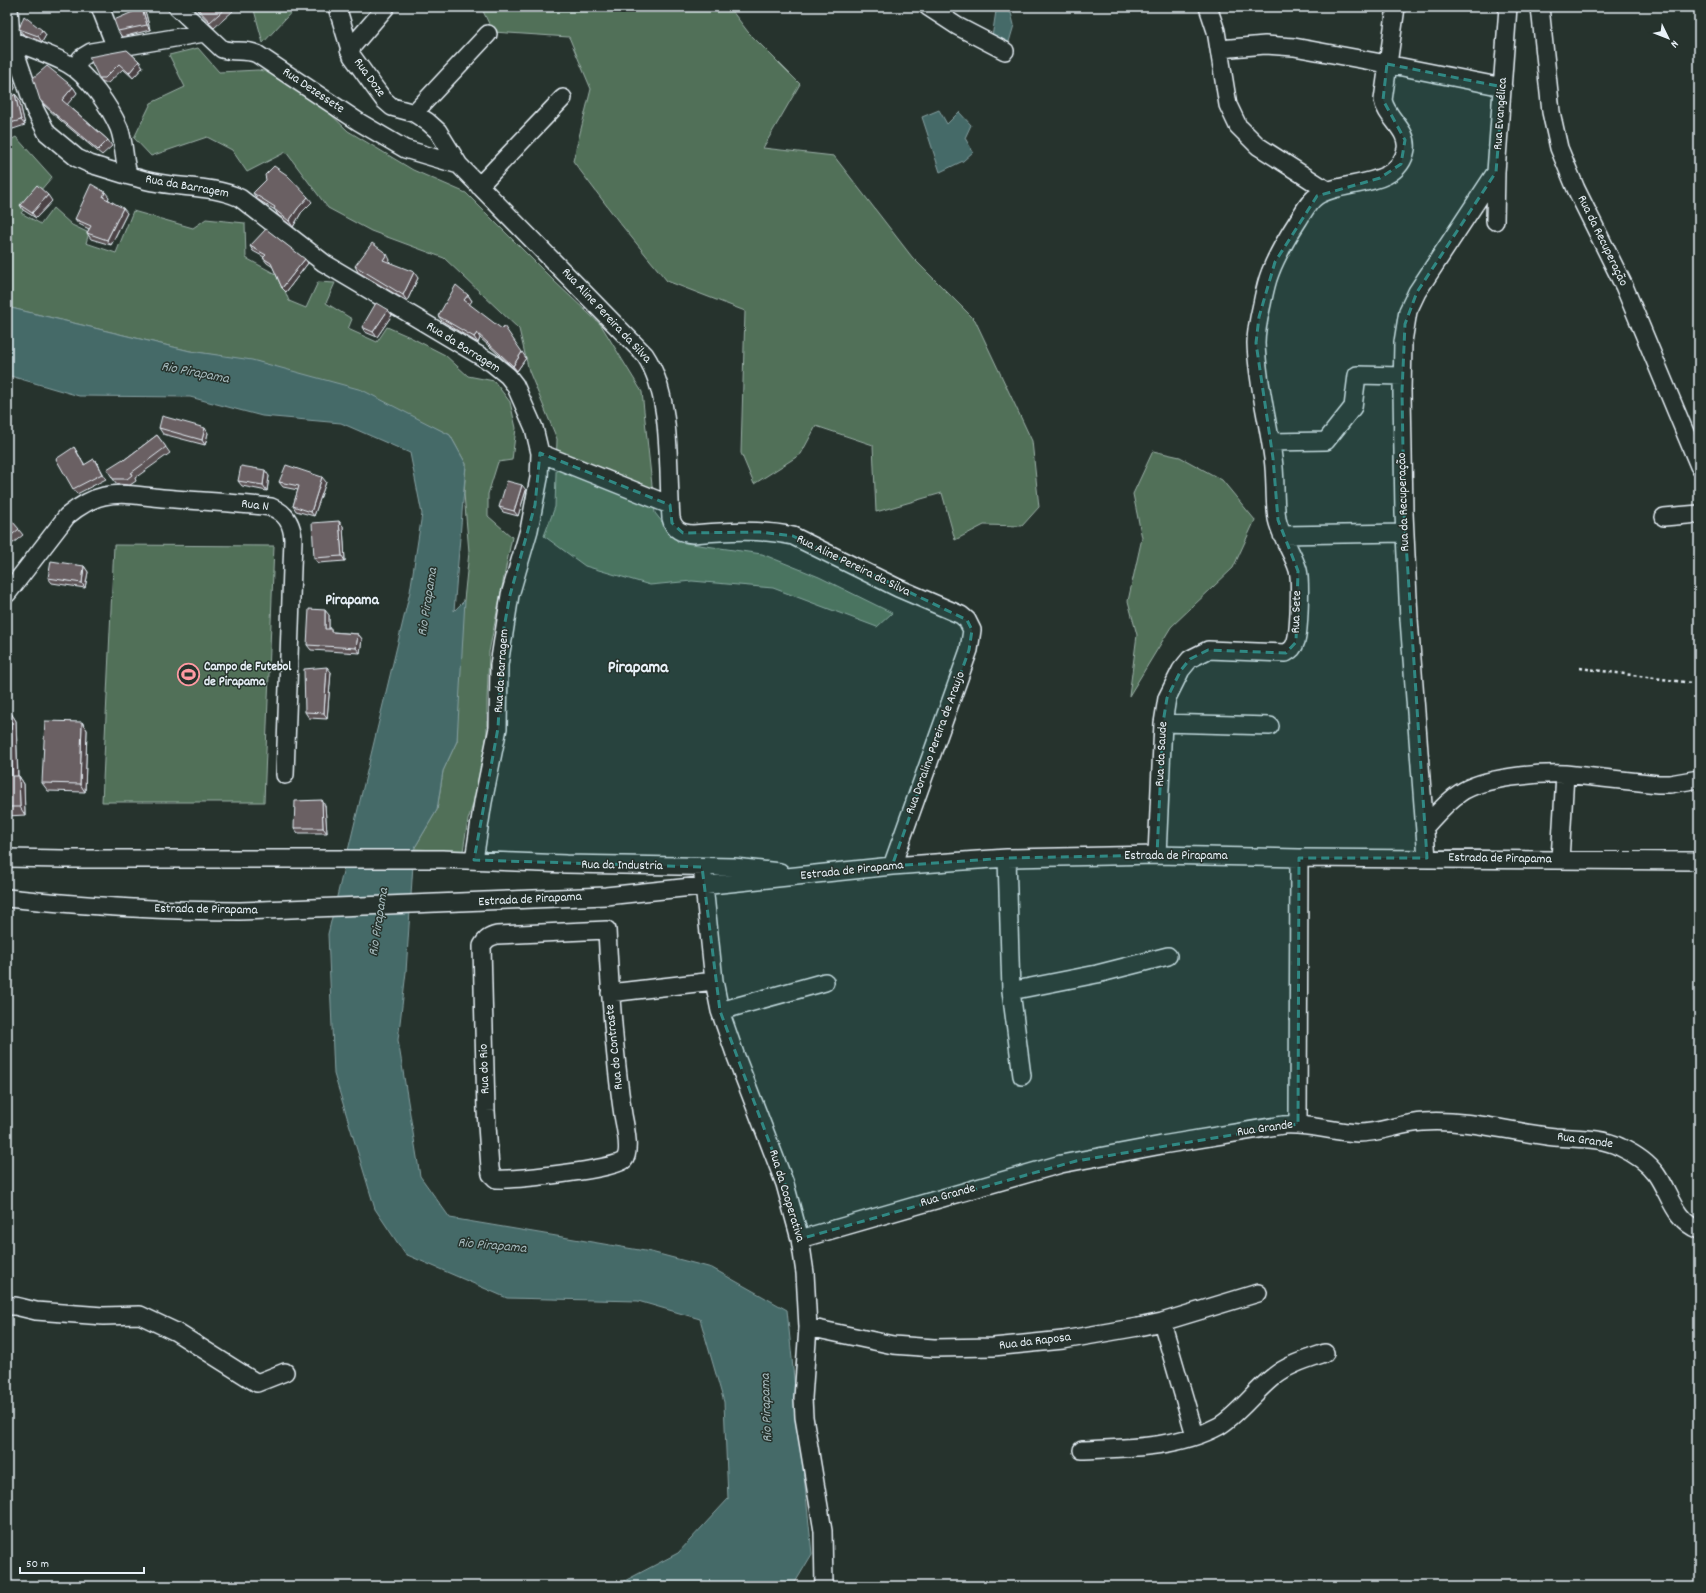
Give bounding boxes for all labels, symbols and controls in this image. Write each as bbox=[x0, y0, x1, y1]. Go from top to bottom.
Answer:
north arrow bbox=[1648, 18, 1688, 58]
text: N bbox=[1666, 36, 1682, 51]
street label: Rua Doze bbox=[348, 55, 390, 102]
street label: Rua Dezessete bbox=[278, 63, 348, 119]
street label: Rua Evangélica bbox=[1489, 76, 1513, 151]
street label: Rua da Barragem bbox=[144, 170, 230, 204]
street label: Rua da Recuperação bbox=[1572, 192, 1632, 290]
street label: Rua Aline Pereira da Silva bbox=[557, 264, 656, 369]
street label: Rua da Barragem bbox=[422, 318, 504, 378]
water label: Rio Pirapama bbox=[159, 357, 232, 390]
street label: Rua da Recuperação bbox=[1393, 452, 1415, 552]
street label: Rua N bbox=[240, 495, 270, 517]
street label: Rua Aline Pereira da Silva bbox=[793, 530, 914, 602]
water label: Rio Pirapama bbox=[413, 565, 443, 637]
district label: Pirapama bbox=[325, 590, 380, 612]
street label: Rua Sete bbox=[1287, 590, 1307, 634]
street label: Rua da Barragem bbox=[490, 628, 514, 714]
district label: Pirapama bbox=[608, 657, 669, 681]
place label: Campo de Futebol de Pirapama bbox=[204, 658, 292, 692]
sports icon: Campo de Futebol de Pirapama bbox=[176, 661, 202, 687]
street label: Rua Doralino Pereira de Araujo bbox=[901, 669, 971, 817]
street label: Rua da Saude bbox=[1151, 721, 1173, 787]
street label: Estrada de Pirapama bbox=[1124, 847, 1229, 866]
street label: Estrada de Pirapama bbox=[1448, 849, 1553, 869]
street label: Rua da Industria bbox=[581, 856, 664, 876]
street label: Estrada de Pirapama bbox=[800, 856, 905, 886]
water label: Rio Pirapama bbox=[364, 885, 394, 957]
street label: Estrada de Pirapama bbox=[478, 888, 583, 912]
street label: Estrada de Pirapama bbox=[154, 900, 259, 920]
street label: Rua do Contraste bbox=[601, 1003, 629, 1091]
street label: Rua do Rio bbox=[475, 1043, 495, 1095]
street label: Rua Grande bbox=[1236, 1116, 1294, 1142]
street label: Rua Grande bbox=[1556, 1128, 1614, 1154]
street label: Rua da Cooperativa bbox=[763, 1148, 809, 1245]
street label: Rua Grande bbox=[918, 1179, 978, 1213]
water label: Rio Pirapama bbox=[457, 1233, 529, 1259]
street label: Rua da Raposa bbox=[998, 1328, 1073, 1356]
water label: Rio Pirapama bbox=[756, 1372, 778, 1443]
scale bar bbox=[20, 1549, 144, 1575]
text: 50 m bbox=[26, 1556, 49, 1573]

